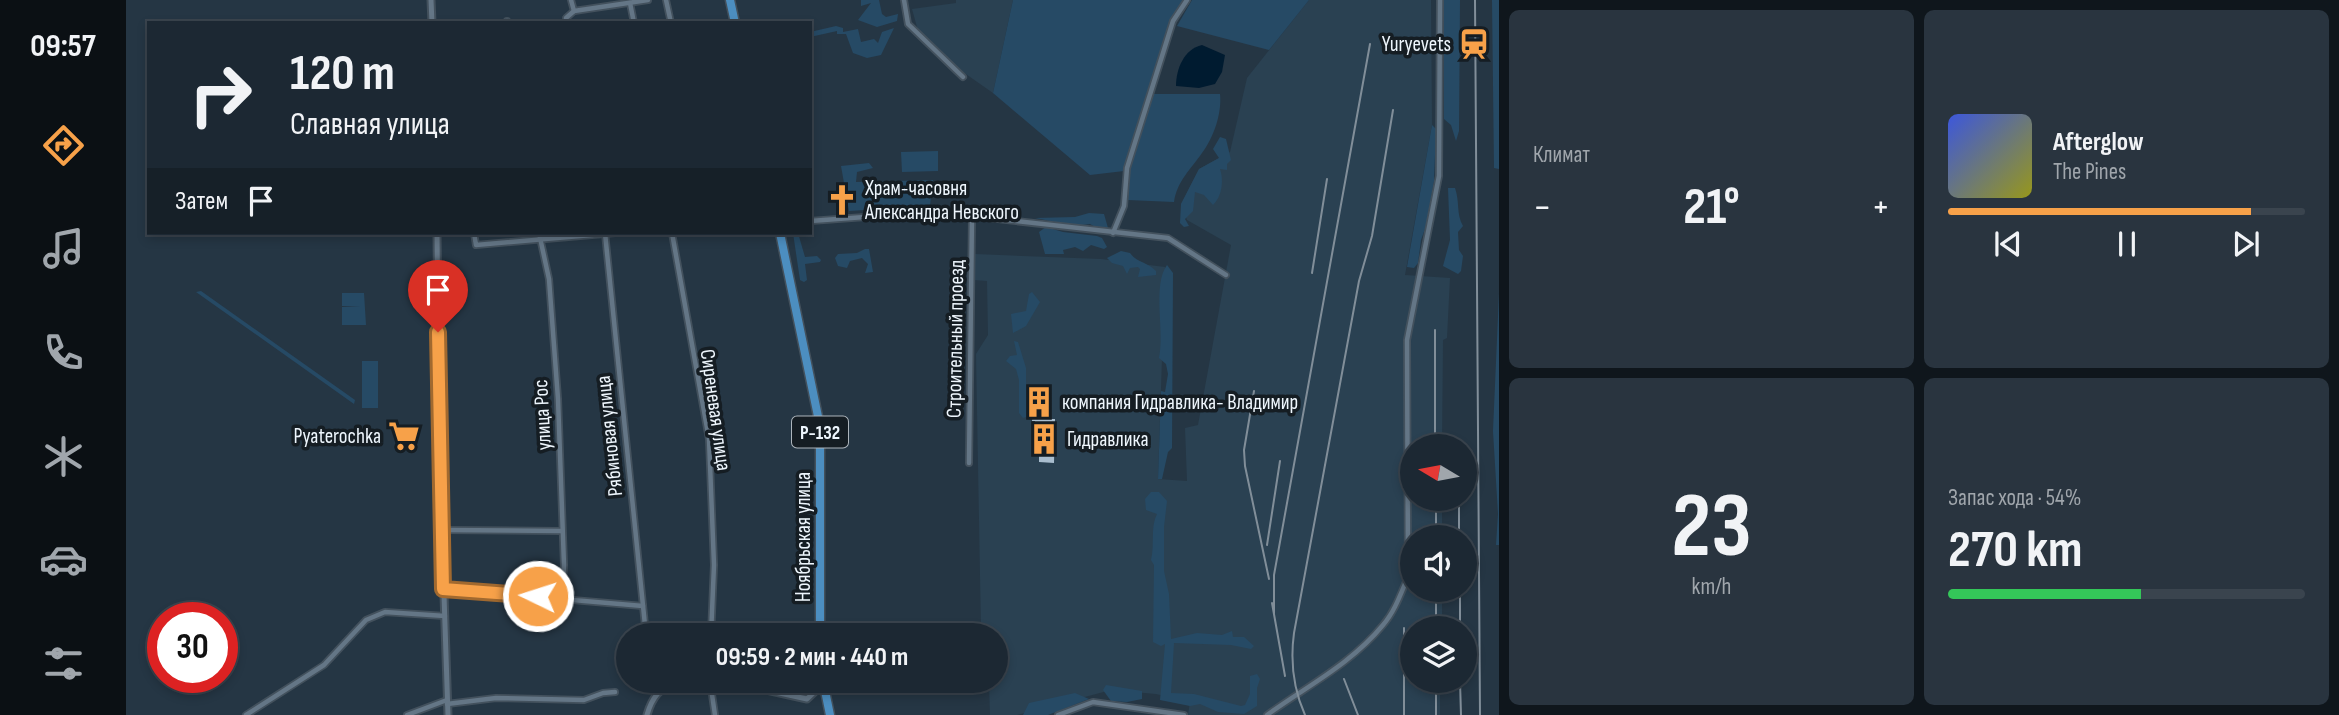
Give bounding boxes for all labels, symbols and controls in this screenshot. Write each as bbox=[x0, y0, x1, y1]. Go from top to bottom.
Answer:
text: 09:57 bbox=[30, 27, 96, 66]
station icon: Yuryevets bbox=[1457, 27, 1491, 61]
place label: Yuryevets bbox=[1382, 32, 1451, 57]
text: 120 m bbox=[290, 45, 395, 104]
icon: right bbox=[175, 49, 266, 140]
text: Славная улица bbox=[290, 105, 450, 144]
icon: directions bbox=[39, 121, 88, 170]
text: Afterglow bbox=[2053, 127, 2144, 158]
text: Климат bbox=[1533, 141, 1590, 169]
text: The Pines bbox=[2053, 158, 2126, 186]
place label: Храм-часовня Александра Невского bbox=[864, 176, 1019, 225]
text: 21° bbox=[1683, 176, 1740, 239]
icon: arrive bbox=[242, 182, 280, 220]
church icon: Храм-часовня Александра Невского bbox=[825, 183, 859, 217]
text: − bbox=[1533, 185, 1552, 230]
text: + bbox=[1871, 185, 1890, 230]
text: Затем bbox=[175, 186, 228, 217]
icon: music bbox=[39, 224, 88, 273]
icon: previous bbox=[1989, 225, 2027, 263]
icon: pause bbox=[2108, 225, 2146, 263]
icon: next bbox=[2227, 225, 2265, 263]
street label: Строительный проезд bbox=[942, 259, 969, 418]
pin bbox=[408, 260, 468, 332]
icon: arrive bbox=[419, 271, 457, 309]
icon: phone bbox=[39, 328, 88, 377]
street label: Сиреневая улица bbox=[695, 348, 736, 472]
street label: Рябиновая улица bbox=[591, 374, 628, 498]
street label: улица Рос bbox=[528, 379, 557, 451]
building icon: компания Гидравлика- Владимир bbox=[1022, 385, 1056, 419]
place label: компания Гидравлика- Владимир bbox=[1062, 390, 1298, 415]
road number: Р-132 bbox=[792, 416, 848, 448]
supermarket icon: Pyaterochka bbox=[387, 419, 421, 453]
building icon: Гидравлика bbox=[1027, 422, 1061, 456]
place label: Pyaterochka bbox=[293, 424, 381, 449]
place label: Гидравлика bbox=[1067, 427, 1149, 452]
icon: climate bbox=[39, 432, 88, 481]
north arrow bbox=[1400, 434, 1477, 511]
map controls bbox=[1400, 434, 1477, 693]
street label: Ноябрьская улица bbox=[791, 472, 816, 602]
text: 23 bbox=[1671, 473, 1752, 582]
text: Запас хода · 54% bbox=[1948, 484, 2081, 512]
text: 270 km bbox=[1948, 519, 2083, 582]
button: sound bbox=[1400, 525, 1477, 602]
icon: car bbox=[39, 535, 88, 584]
position arrow bbox=[501, 559, 575, 633]
text: km/h bbox=[1692, 573, 1731, 601]
speed limit sign: 30 bbox=[147, 602, 238, 693]
button: layers bbox=[1400, 616, 1477, 693]
icon: filters bbox=[39, 639, 88, 688]
text: 09:59 · 2 мин · 440 m bbox=[716, 642, 908, 673]

